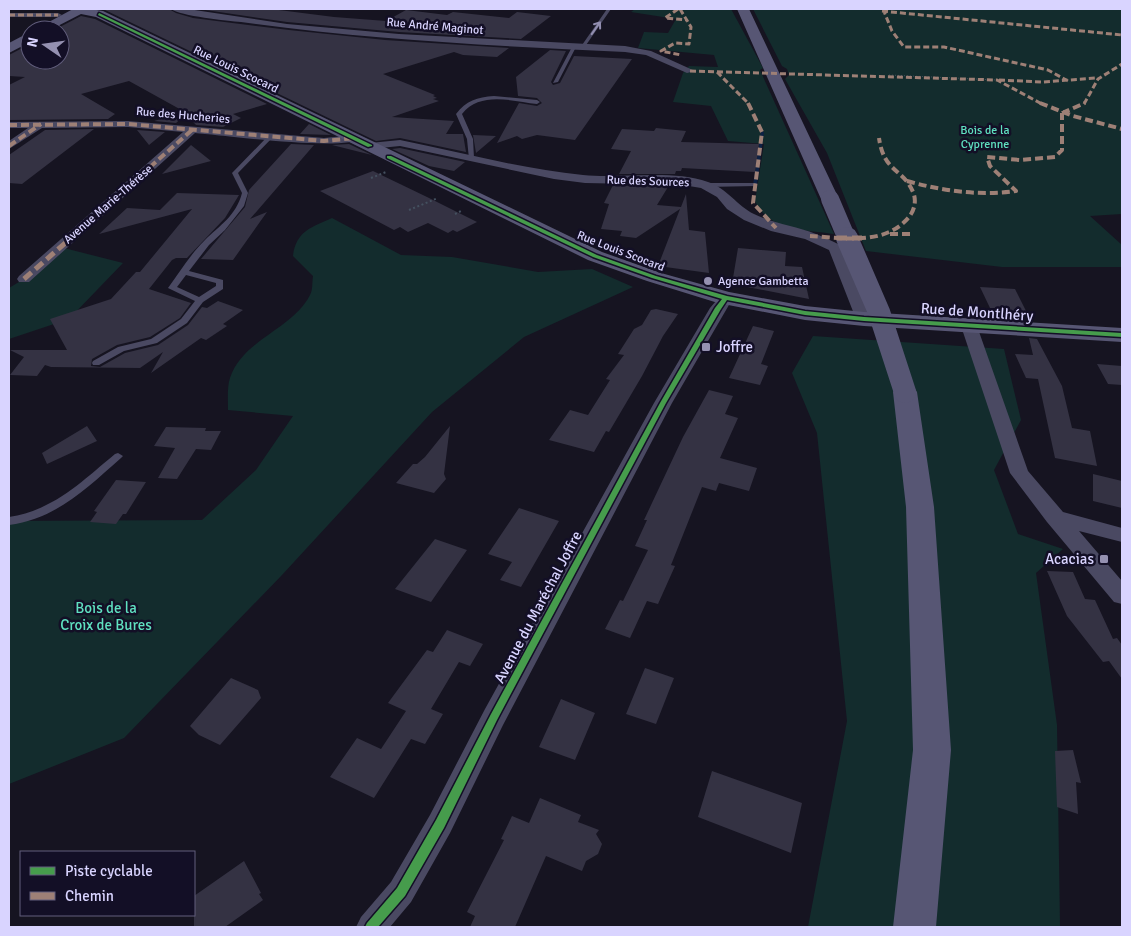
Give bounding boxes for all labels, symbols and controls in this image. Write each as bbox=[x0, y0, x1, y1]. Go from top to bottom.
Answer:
street label: Rue André Maginot bbox=[386, 15, 484, 38]
north arrow bbox=[20, 20, 70, 70]
one-way arrow bbox=[591, 21, 601, 35]
text: N bbox=[23, 36, 42, 49]
street label: Rue Louis Scocard bbox=[191, 42, 281, 97]
street label: Rue des Hucheries bbox=[135, 104, 231, 127]
park label: Bois de la Cyprenne bbox=[960, 123, 1010, 152]
street label: Avenue Marie-Thérèse bbox=[61, 162, 156, 247]
street label: Rue des Sources bbox=[606, 173, 690, 190]
street label: Rue Louis Scocard bbox=[575, 228, 667, 275]
place label: Agence Gambetta bbox=[718, 274, 809, 289]
marker: Agence Gambetta bbox=[702, 275, 714, 287]
street label: Rue de Montlhéry bbox=[920, 299, 1034, 325]
place label: Joffre bbox=[716, 338, 753, 356]
marker: Joffre bbox=[700, 341, 712, 353]
street label: Avenue du Maréchal Joffre bbox=[490, 528, 586, 686]
place label: Acacias bbox=[1045, 550, 1094, 568]
marker: Acacias bbox=[1098, 553, 1110, 565]
park label: Bois de la Croix de Bures bbox=[60, 599, 152, 634]
legend bbox=[20, 851, 195, 916]
text: Piste cyclable bbox=[65, 862, 153, 880]
text: Chemin bbox=[65, 887, 114, 905]

